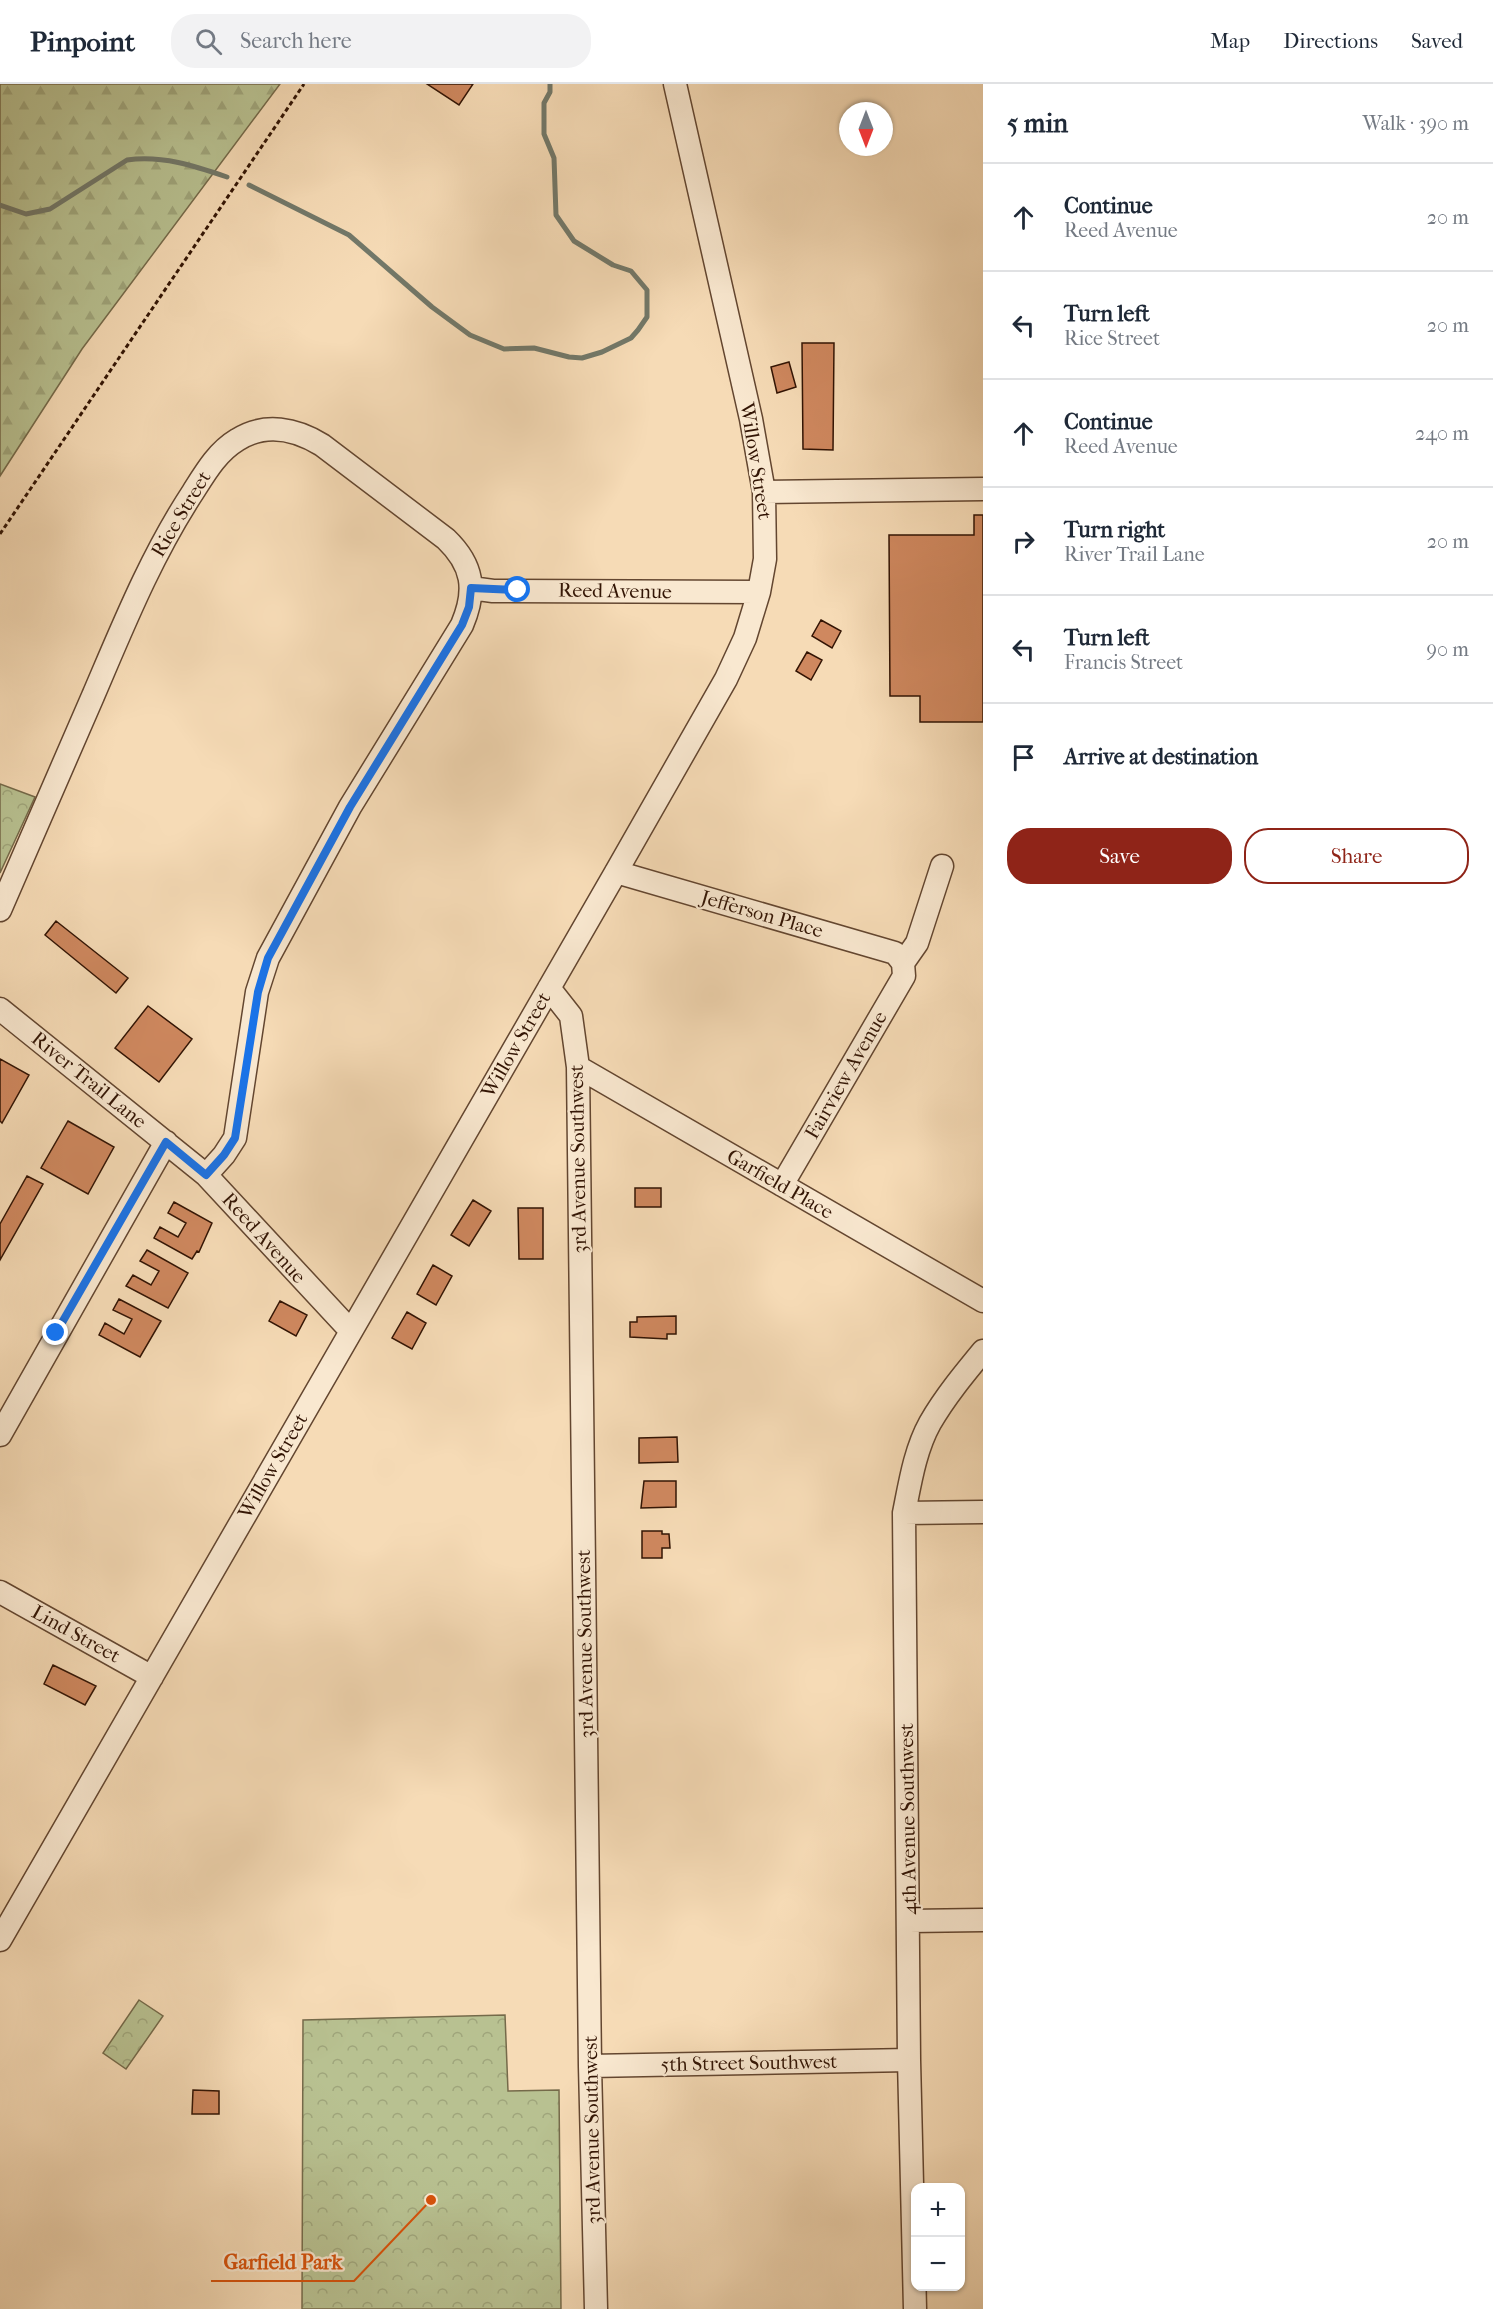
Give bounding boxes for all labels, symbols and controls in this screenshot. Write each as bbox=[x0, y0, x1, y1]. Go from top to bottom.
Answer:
search box bbox=[171, 14, 591, 68]
text: Pinpoint bbox=[30, 25, 135, 58]
icon: search bbox=[192, 25, 225, 58]
text: Search here bbox=[240, 28, 352, 54]
text: Map bbox=[1210, 29, 1250, 53]
text: Directions bbox=[1283, 29, 1378, 53]
text: Saved bbox=[1411, 29, 1463, 53]
north arrow bbox=[839, 102, 893, 156]
text: 5 min bbox=[1007, 108, 1068, 139]
text: Walk · 390 m bbox=[1362, 112, 1469, 135]
text: Continue bbox=[1064, 193, 1153, 219]
icon: ahead bbox=[1007, 201, 1040, 234]
text: 20 m bbox=[1427, 206, 1469, 229]
text: Reed Avenue bbox=[1064, 219, 1178, 242]
text: Turn left bbox=[1064, 301, 1150, 327]
icon: left bbox=[1007, 309, 1040, 342]
text: 20 m bbox=[1427, 314, 1469, 337]
text: Rice Street bbox=[1064, 327, 1160, 350]
street label: Willow Street bbox=[735, 400, 777, 521]
text: Continue bbox=[1064, 409, 1153, 435]
icon: ahead bbox=[1007, 417, 1040, 450]
text: 240 m bbox=[1415, 422, 1469, 445]
text: Reed Avenue bbox=[1064, 435, 1178, 458]
street label: Rice Street bbox=[146, 467, 216, 561]
text: Turn right bbox=[1064, 517, 1165, 543]
icon: right bbox=[1007, 525, 1040, 558]
text: 20 m bbox=[1427, 530, 1469, 553]
text: River Trail Lane bbox=[1064, 543, 1205, 566]
route start bbox=[504, 576, 530, 602]
street label: Reed Avenue bbox=[558, 579, 672, 603]
text: Turn left bbox=[1064, 625, 1150, 651]
icon: left bbox=[1007, 633, 1040, 666]
text: 90 m bbox=[1427, 638, 1469, 661]
text: Francis Street bbox=[1064, 651, 1183, 674]
icon: arrive bbox=[1007, 741, 1040, 774]
text: Arrive at destination bbox=[1064, 744, 1258, 770]
button: Save bbox=[1007, 828, 1232, 884]
button: Share bbox=[1244, 828, 1469, 884]
street label: Jefferson Place bbox=[696, 885, 826, 942]
street label: Willow Street bbox=[476, 988, 555, 1103]
street label: Fairview Avenue bbox=[800, 1007, 892, 1143]
street label: River Trail Lane bbox=[27, 1027, 151, 1133]
street label: 3rd Avenue Southwest bbox=[565, 1064, 591, 1254]
street label: Garfield Place bbox=[723, 1144, 837, 1224]
street label: Reed Avenue bbox=[217, 1188, 311, 1288]
route end bbox=[42, 1319, 68, 1345]
street label: Willow Street bbox=[233, 1409, 312, 1524]
street label: 3rd Avenue Southwest bbox=[572, 1549, 598, 1739]
street label: Lind Street bbox=[28, 1600, 124, 1668]
street label: 4th Avenue Southwest bbox=[895, 1723, 921, 1915]
street label: 3rd Avenue Southwest bbox=[579, 2035, 605, 2225]
street label: 5th Street Southwest bbox=[660, 2050, 838, 2076]
map controls bbox=[911, 2183, 965, 2291]
button: + bbox=[911, 2183, 965, 2237]
button: − bbox=[911, 2237, 965, 2291]
callout: Garfield Park bbox=[211, 2242, 354, 2281]
text: Garfield Park bbox=[224, 2250, 344, 2274]

